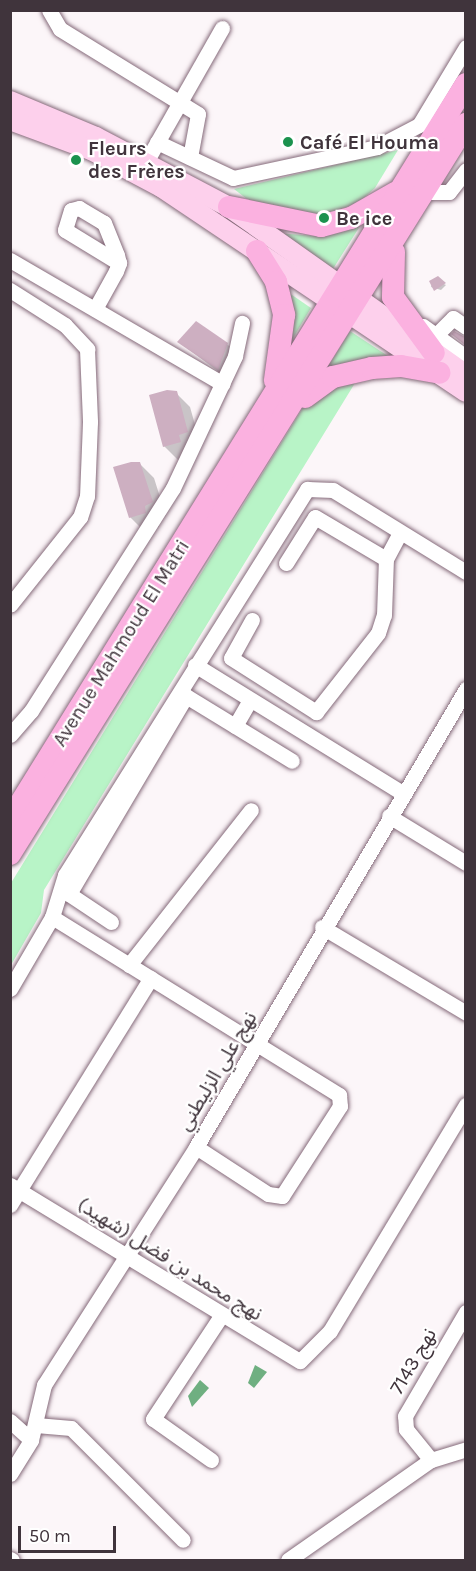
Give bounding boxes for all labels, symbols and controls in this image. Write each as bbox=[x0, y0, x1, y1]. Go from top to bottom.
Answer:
place label: Café El Houma bbox=[300, 130, 439, 154]
marker: Café El Houma bbox=[281, 135, 295, 149]
place label: Fleurs des Frères bbox=[88, 136, 185, 183]
marker: Fleurs des Frères bbox=[69, 153, 83, 167]
place label: Be ice bbox=[336, 206, 392, 230]
marker: Be ice bbox=[317, 211, 331, 225]
street label: Avenue Mahmoud El Matri bbox=[47, 535, 195, 751]
street label: نهج علي الزليطني bbox=[172, 1007, 262, 1135]
street label: نهج محمد بن فضل (شهيد) bbox=[73, 1192, 267, 1326]
street label: نهج 7143 bbox=[385, 1324, 441, 1398]
scale bar bbox=[21, 1514, 118, 1552]
text: 50 m bbox=[29, 1525, 71, 1547]

